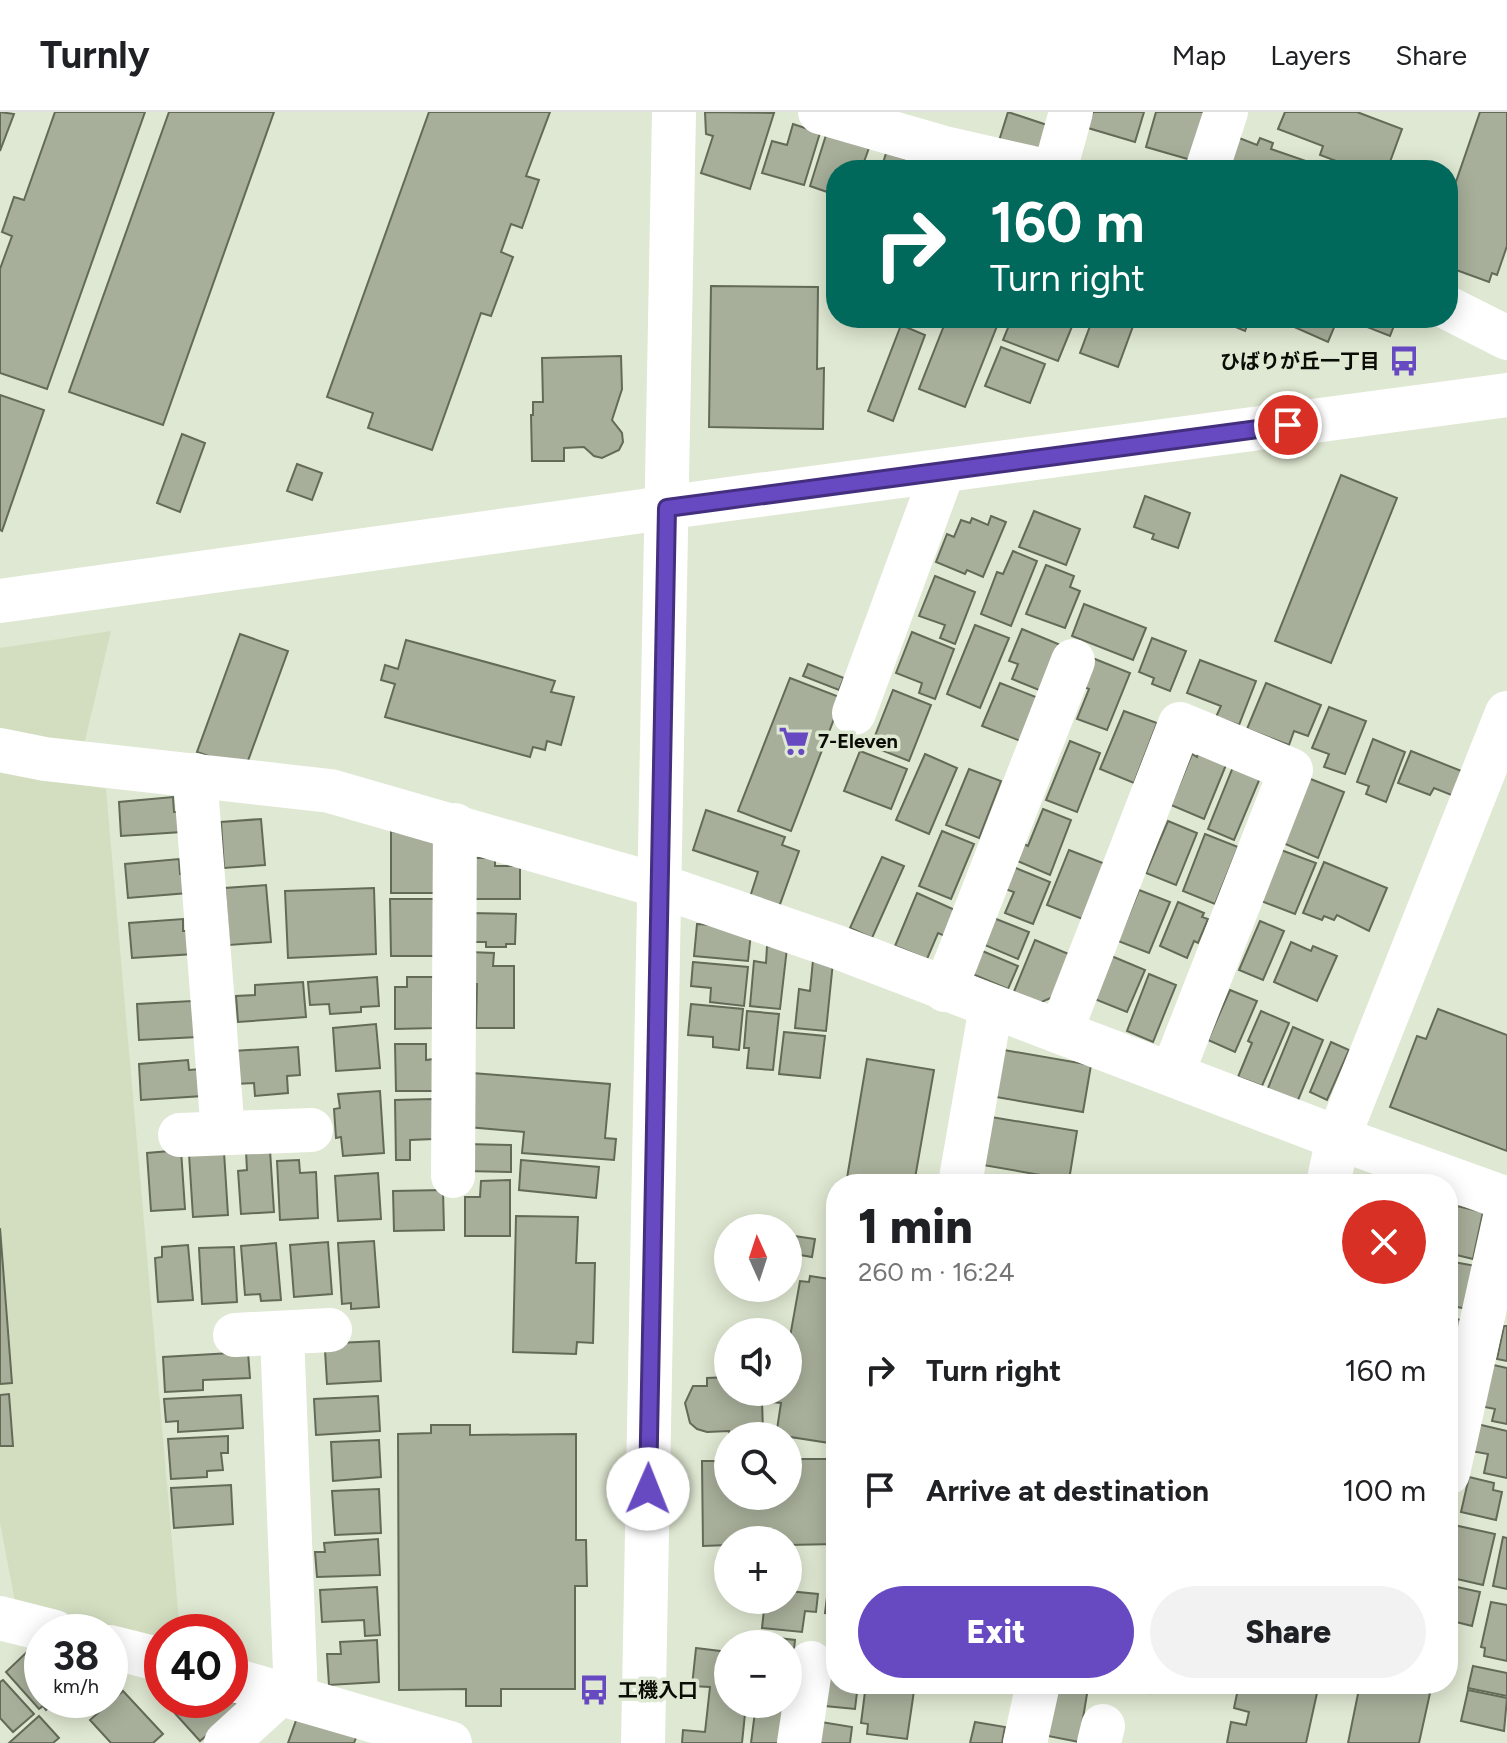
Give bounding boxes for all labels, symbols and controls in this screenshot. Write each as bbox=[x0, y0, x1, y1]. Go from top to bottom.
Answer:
text: Turnly bbox=[40, 32, 150, 78]
text: Map bbox=[1172, 38, 1226, 72]
text: Layers bbox=[1270, 38, 1351, 72]
text: Share bbox=[1395, 38, 1467, 72]
text: 160 m bbox=[990, 189, 1145, 256]
icon: right bbox=[858, 192, 962, 296]
text: Turn right bbox=[990, 257, 1145, 300]
bus stop icon: ひばりが丘一丁目 bbox=[1387, 344, 1421, 378]
place label: ひばりが丘一丁目 bbox=[1220, 349, 1380, 373]
pin bbox=[1254, 391, 1322, 459]
icon: arrive bbox=[1266, 403, 1310, 447]
supermarket icon: 7-Eleven bbox=[777, 724, 811, 758]
place label: 7-Eleven bbox=[818, 729, 898, 753]
text: 1 min bbox=[858, 1197, 973, 1255]
button: close bbox=[1342, 1200, 1426, 1284]
north arrow bbox=[714, 1214, 802, 1302]
map controls bbox=[714, 1214, 802, 1718]
text: 260 m · 16:24 bbox=[858, 1256, 1015, 1288]
button: sound bbox=[714, 1318, 802, 1406]
icon: right bbox=[858, 1348, 902, 1392]
text: Turn right bbox=[926, 1352, 1061, 1389]
text: 160 m bbox=[1344, 1352, 1426, 1389]
button: search bbox=[714, 1422, 802, 1510]
position arrow bbox=[606, 1447, 690, 1531]
icon: arrive bbox=[858, 1468, 902, 1512]
text: Arrive at destination bbox=[926, 1472, 1209, 1509]
text: 100 m bbox=[1342, 1472, 1426, 1509]
button: + bbox=[714, 1526, 802, 1614]
button: Exit bbox=[858, 1586, 1134, 1678]
button: Share bbox=[1150, 1586, 1426, 1678]
speed limit sign: 40 bbox=[144, 1614, 248, 1718]
button: − bbox=[714, 1630, 802, 1718]
text: 38 bbox=[53, 1632, 99, 1680]
bus stop icon: 工機入口 bbox=[577, 1673, 611, 1707]
text: km/h bbox=[53, 1674, 99, 1698]
place label: 工機入口 bbox=[618, 1678, 698, 1702]

